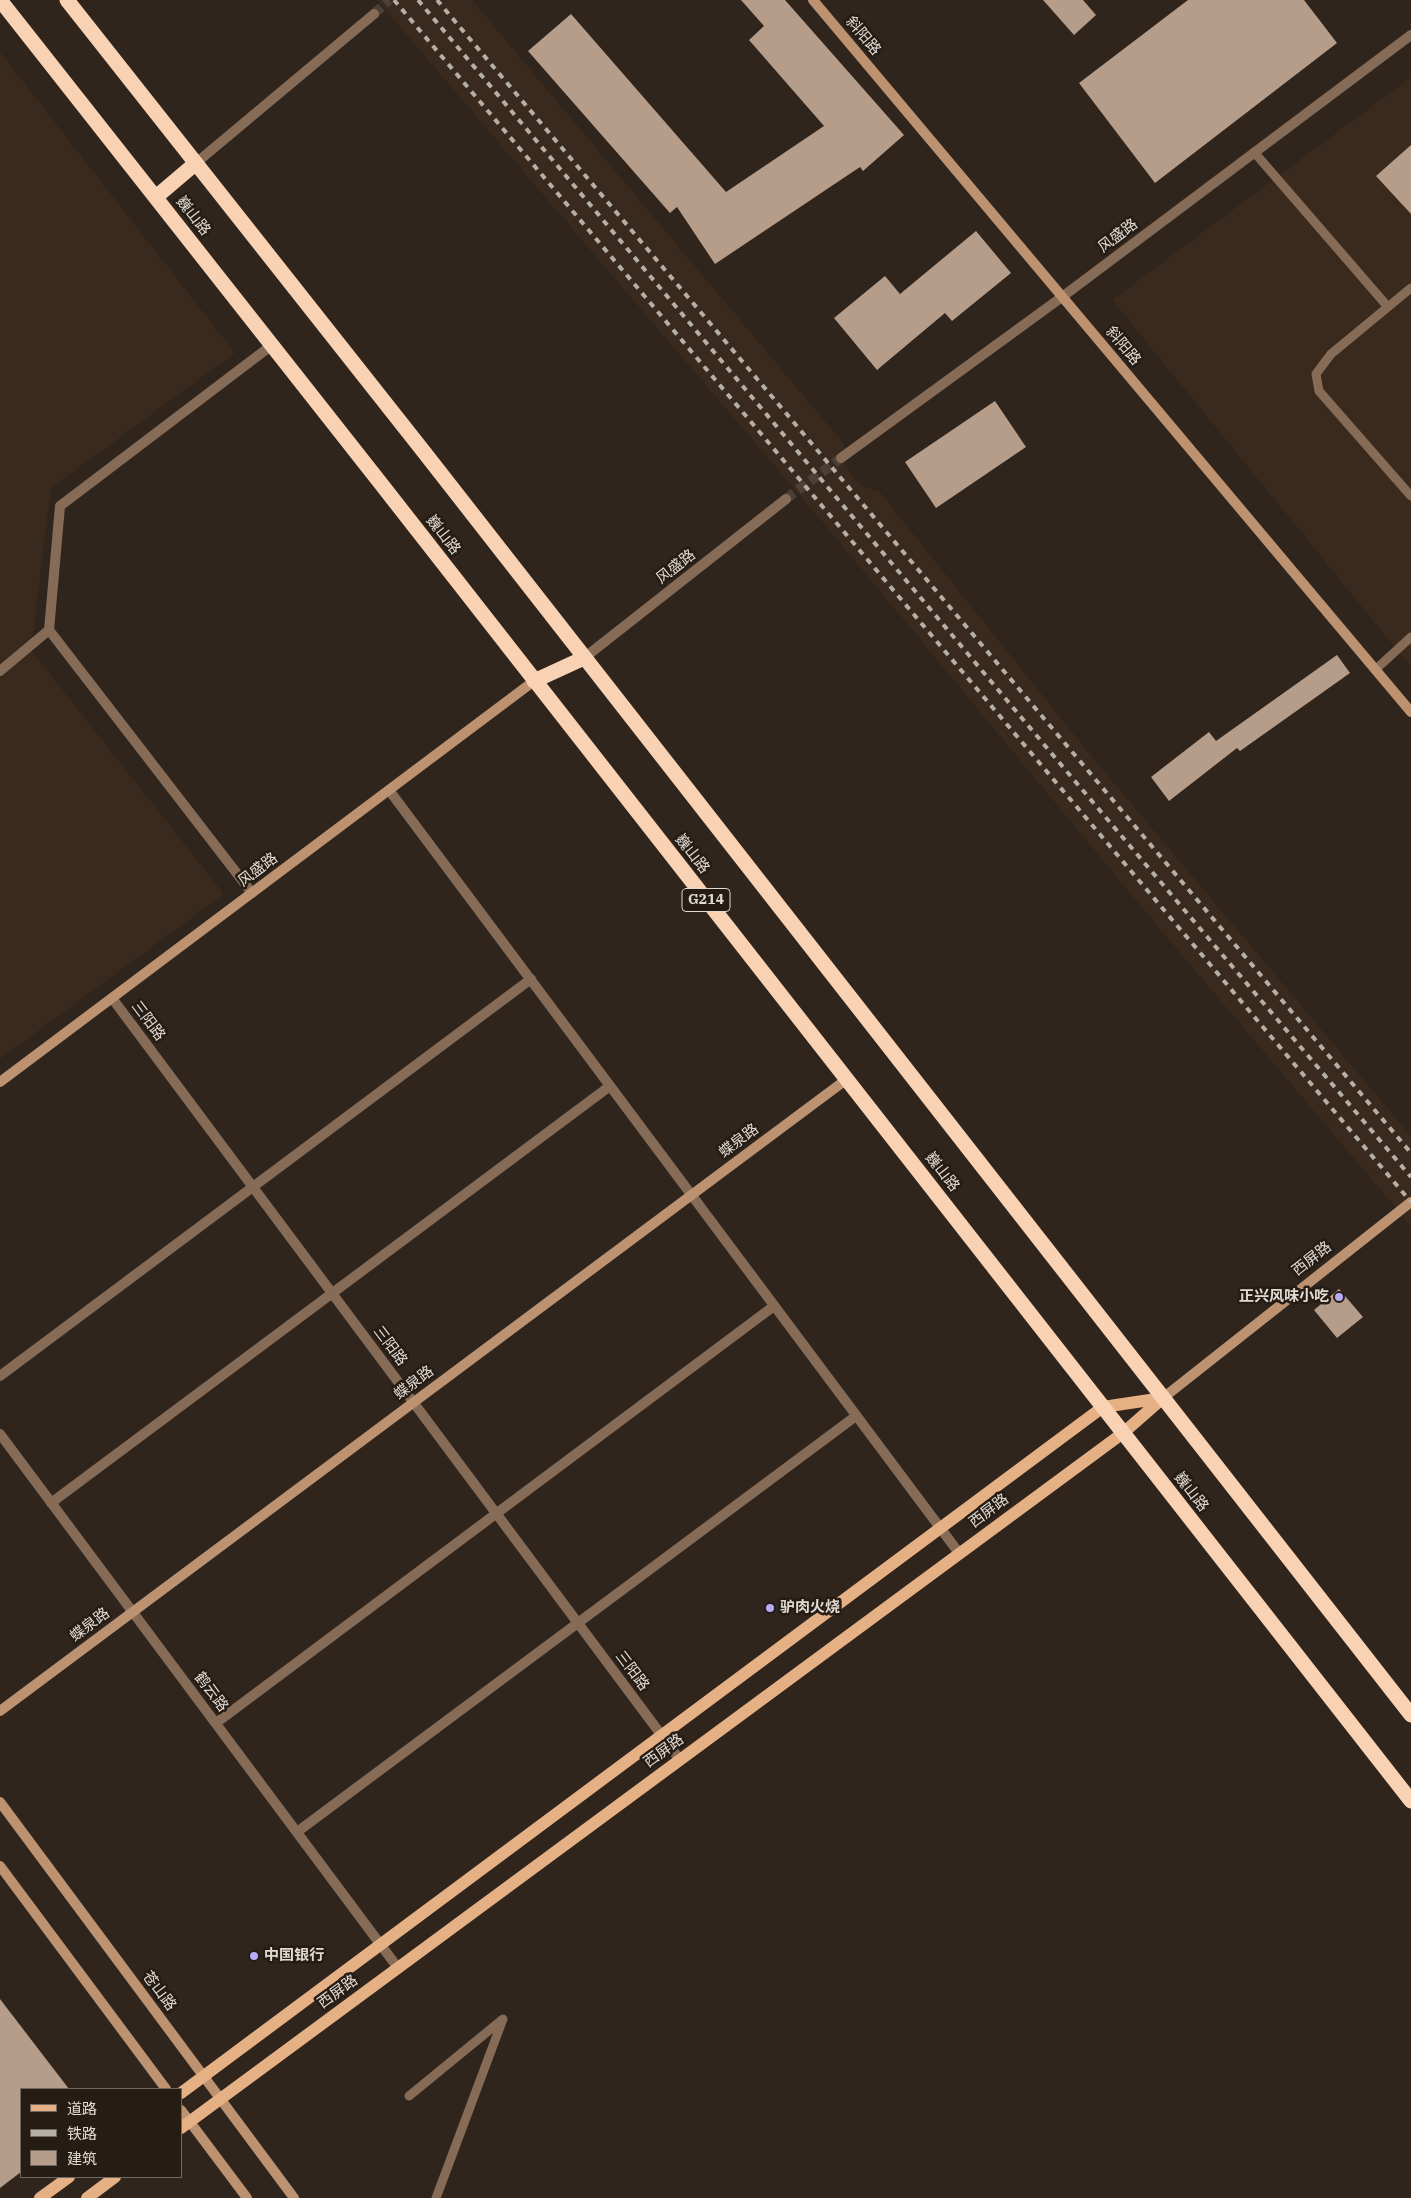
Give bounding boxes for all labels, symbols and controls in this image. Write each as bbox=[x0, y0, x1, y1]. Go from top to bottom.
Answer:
street label: 斜阳路 bbox=[842, 13, 884, 59]
street label: 巍山路 bbox=[172, 193, 214, 239]
street label: 风盛路 bbox=[1095, 215, 1141, 257]
street label: 斜阳路 bbox=[1102, 323, 1144, 369]
street label: 巍山路 bbox=[422, 512, 464, 558]
street label: 风盛路 bbox=[653, 546, 699, 588]
street label: 巍山路 bbox=[671, 831, 713, 877]
street label: 风盛路 bbox=[235, 849, 281, 891]
road number: G214 bbox=[682, 888, 730, 912]
street label: 三阳路 bbox=[127, 998, 169, 1044]
street label: 蝶泉路 bbox=[716, 1120, 762, 1162]
street label: 巍山路 bbox=[921, 1149, 963, 1195]
street label: 西屏路 bbox=[1289, 1238, 1335, 1280]
place label: 正兴风味小吃 bbox=[1239, 1288, 1329, 1306]
marker: 正兴风味小吃 bbox=[1333, 1291, 1345, 1303]
street label: 三阳路 bbox=[369, 1323, 411, 1369]
street label: 蝶泉路 bbox=[391, 1362, 437, 1404]
street label: 巍山路 bbox=[1170, 1469, 1212, 1515]
street label: 西屏路 bbox=[966, 1490, 1012, 1532]
place label: 驴肉火烧 bbox=[780, 1599, 840, 1617]
marker: 驴肉火烧 bbox=[764, 1602, 776, 1614]
street label: 蝶泉路 bbox=[67, 1604, 113, 1646]
street label: 三阳路 bbox=[611, 1648, 653, 1694]
street label: 鹤云路 bbox=[190, 1669, 232, 1715]
street label: 西屏路 bbox=[641, 1730, 687, 1772]
place label: 中国银行 bbox=[264, 1947, 324, 1965]
marker: 中国银行 bbox=[248, 1950, 260, 1962]
street label: 苍山路 bbox=[138, 1968, 180, 2014]
street label: 西屏路 bbox=[315, 1971, 361, 2013]
legend bbox=[20, 2088, 182, 2178]
text: 道路 bbox=[67, 2099, 97, 2118]
text: 铁路 bbox=[67, 2124, 97, 2143]
text: 建筑 bbox=[67, 2149, 97, 2168]

